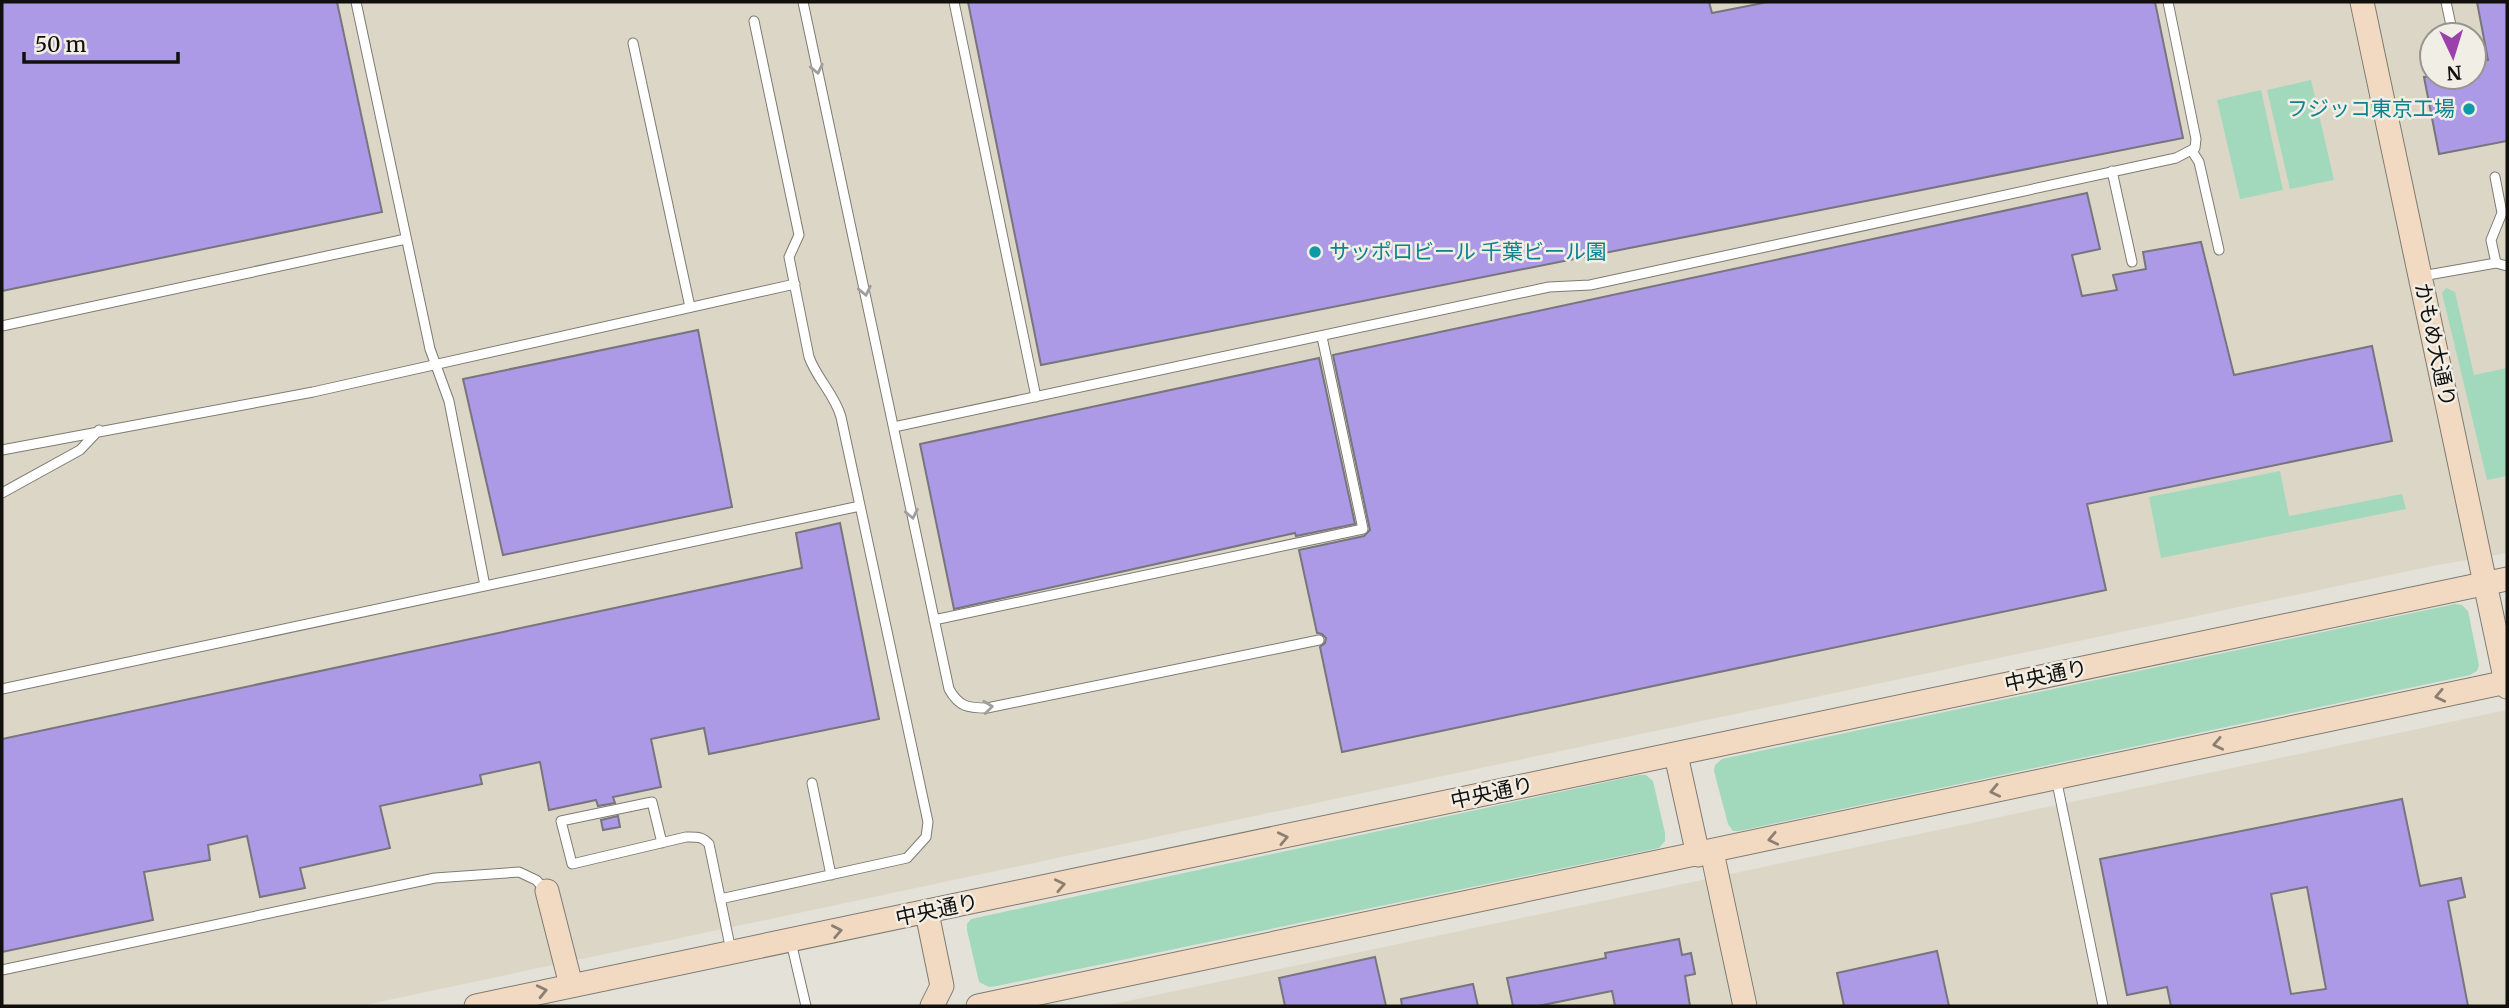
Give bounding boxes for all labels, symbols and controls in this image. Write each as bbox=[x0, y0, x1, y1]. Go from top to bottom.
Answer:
scale bar bbox=[24, 21, 178, 65]
north arrow bbox=[2418, 21, 2488, 91]
text: 50 m bbox=[35, 31, 86, 58]
text: N bbox=[2446, 60, 2463, 85]
one-way arrow bbox=[809, 62, 824, 74]
place label: フジッコ東京工場 bbox=[2287, 95, 2455, 122]
marker: フジッコ東京工場 bbox=[2461, 101, 2477, 117]
place label: サッポロビール 千葉ビール園 bbox=[1329, 238, 1607, 265]
marker: サッポロビール 千葉ビール園 bbox=[1307, 244, 1323, 260]
street label: かもめ大通り bbox=[2409, 280, 2462, 409]
one-way arrow bbox=[856, 285, 871, 297]
one-way arrow bbox=[903, 508, 918, 520]
street label: 中央通り bbox=[2002, 654, 2090, 697]
one-way arrow bbox=[2435, 688, 2447, 703]
one-way arrow bbox=[982, 699, 994, 714]
one-way arrow bbox=[2212, 735, 2224, 750]
street label: 中央通り bbox=[1448, 771, 1536, 814]
one-way arrow bbox=[1990, 783, 2002, 798]
one-way arrow bbox=[1767, 830, 1779, 845]
one-way arrow bbox=[1277, 831, 1289, 846]
one-way arrow bbox=[1054, 878, 1066, 893]
street label: 中央通り bbox=[893, 888, 981, 931]
one-way arrow bbox=[831, 924, 843, 939]
one-way arrow bbox=[536, 985, 548, 1000]

